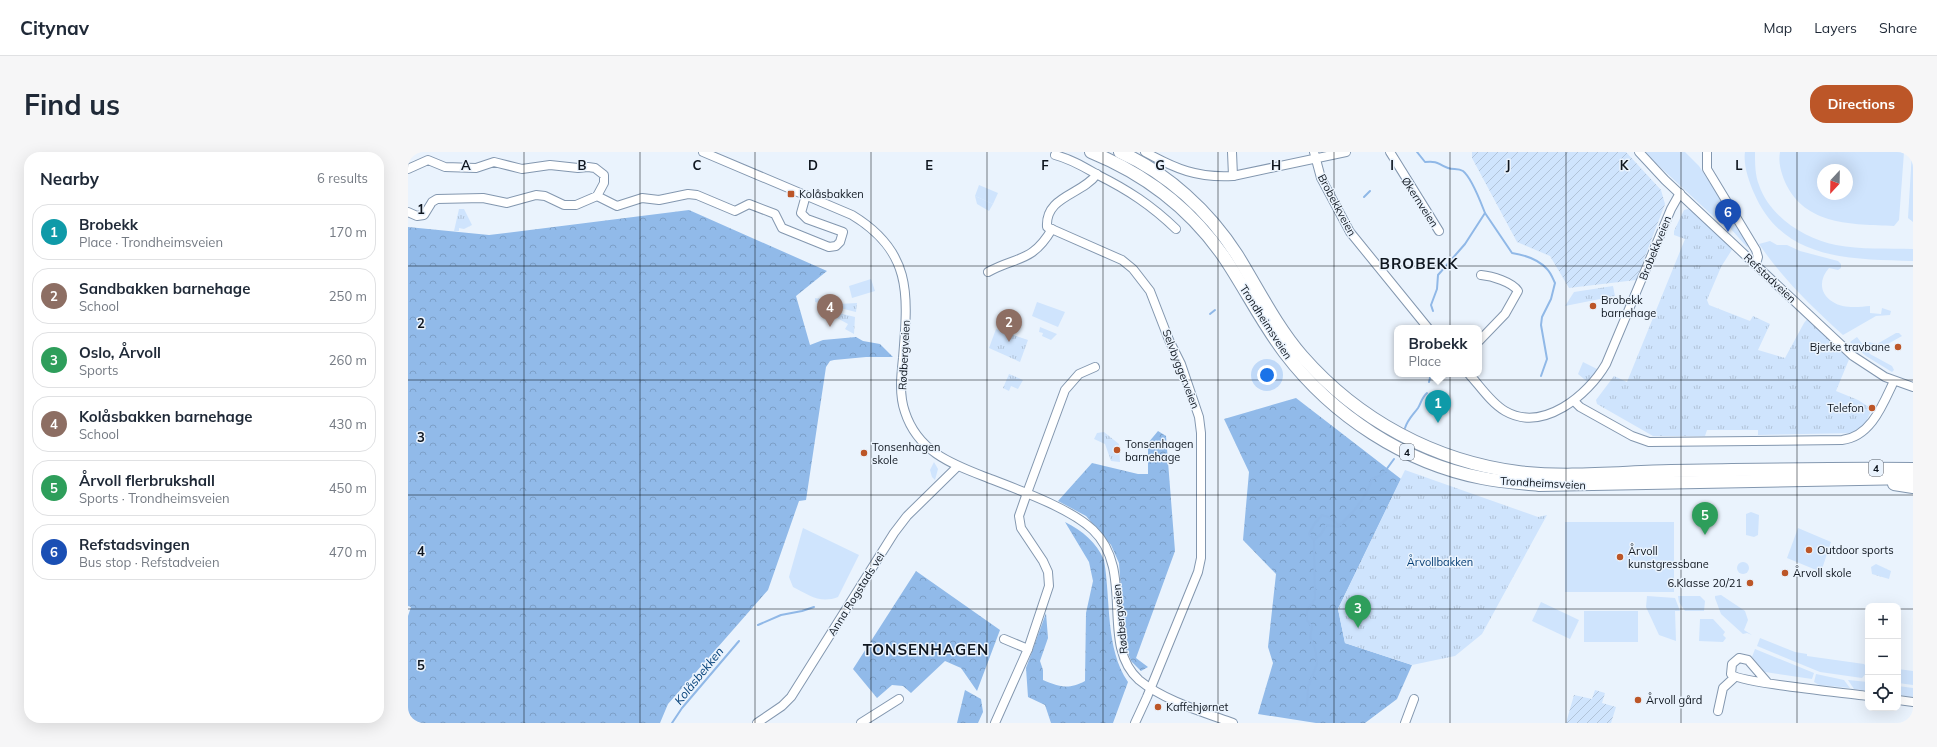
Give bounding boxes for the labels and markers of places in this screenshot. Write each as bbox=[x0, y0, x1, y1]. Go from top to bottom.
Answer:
place label: Kolåsbakken bbox=[799, 187, 864, 201]
marker: Kolåsbakken bbox=[786, 189, 796, 199]
pin: 6 bbox=[1715, 199, 1741, 232]
place label: Brobekk barnehage bbox=[1601, 293, 1656, 320]
pin: 4 bbox=[817, 294, 843, 327]
marker: Brobekk barnehage bbox=[1588, 301, 1598, 311]
pin: 2 bbox=[996, 309, 1022, 342]
place label: Bjerke travbane bbox=[1810, 340, 1890, 354]
marker: Bjerke travbane bbox=[1893, 342, 1903, 352]
pin: 1 bbox=[1425, 390, 1451, 423]
place label: Telefon bbox=[1827, 401, 1864, 415]
marker: Telefon bbox=[1867, 403, 1877, 413]
place label: Tonsenhagen barnehage bbox=[1125, 437, 1194, 464]
place label: Tonsenhagen skole bbox=[872, 440, 941, 467]
marker: Tonsenhagen barnehage bbox=[1112, 445, 1122, 455]
marker: Tonsenhagen skole bbox=[859, 448, 869, 458]
pin: 5 bbox=[1692, 502, 1718, 535]
place label: Årvoll kunstgressbane bbox=[1628, 543, 1709, 571]
place label: Outdoor sports bbox=[1817, 543, 1894, 557]
marker: Outdoor sports bbox=[1804, 545, 1814, 555]
marker: Årvoll kunstgressbane bbox=[1615, 552, 1625, 562]
place label: Årvoll skole bbox=[1793, 565, 1851, 580]
marker: Årvoll skole bbox=[1780, 568, 1790, 578]
place label: 6.Klasse 20/21 bbox=[1667, 576, 1742, 590]
marker: 6.Klasse 20/21 bbox=[1745, 578, 1755, 588]
pin: 3 bbox=[1345, 595, 1371, 628]
place label: Årvoll gård bbox=[1646, 692, 1702, 707]
marker: Årvoll gård bbox=[1633, 695, 1643, 705]
place label: Kaffehjørnet bbox=[1166, 700, 1228, 714]
marker: Kaffehjørnet bbox=[1153, 702, 1163, 712]

